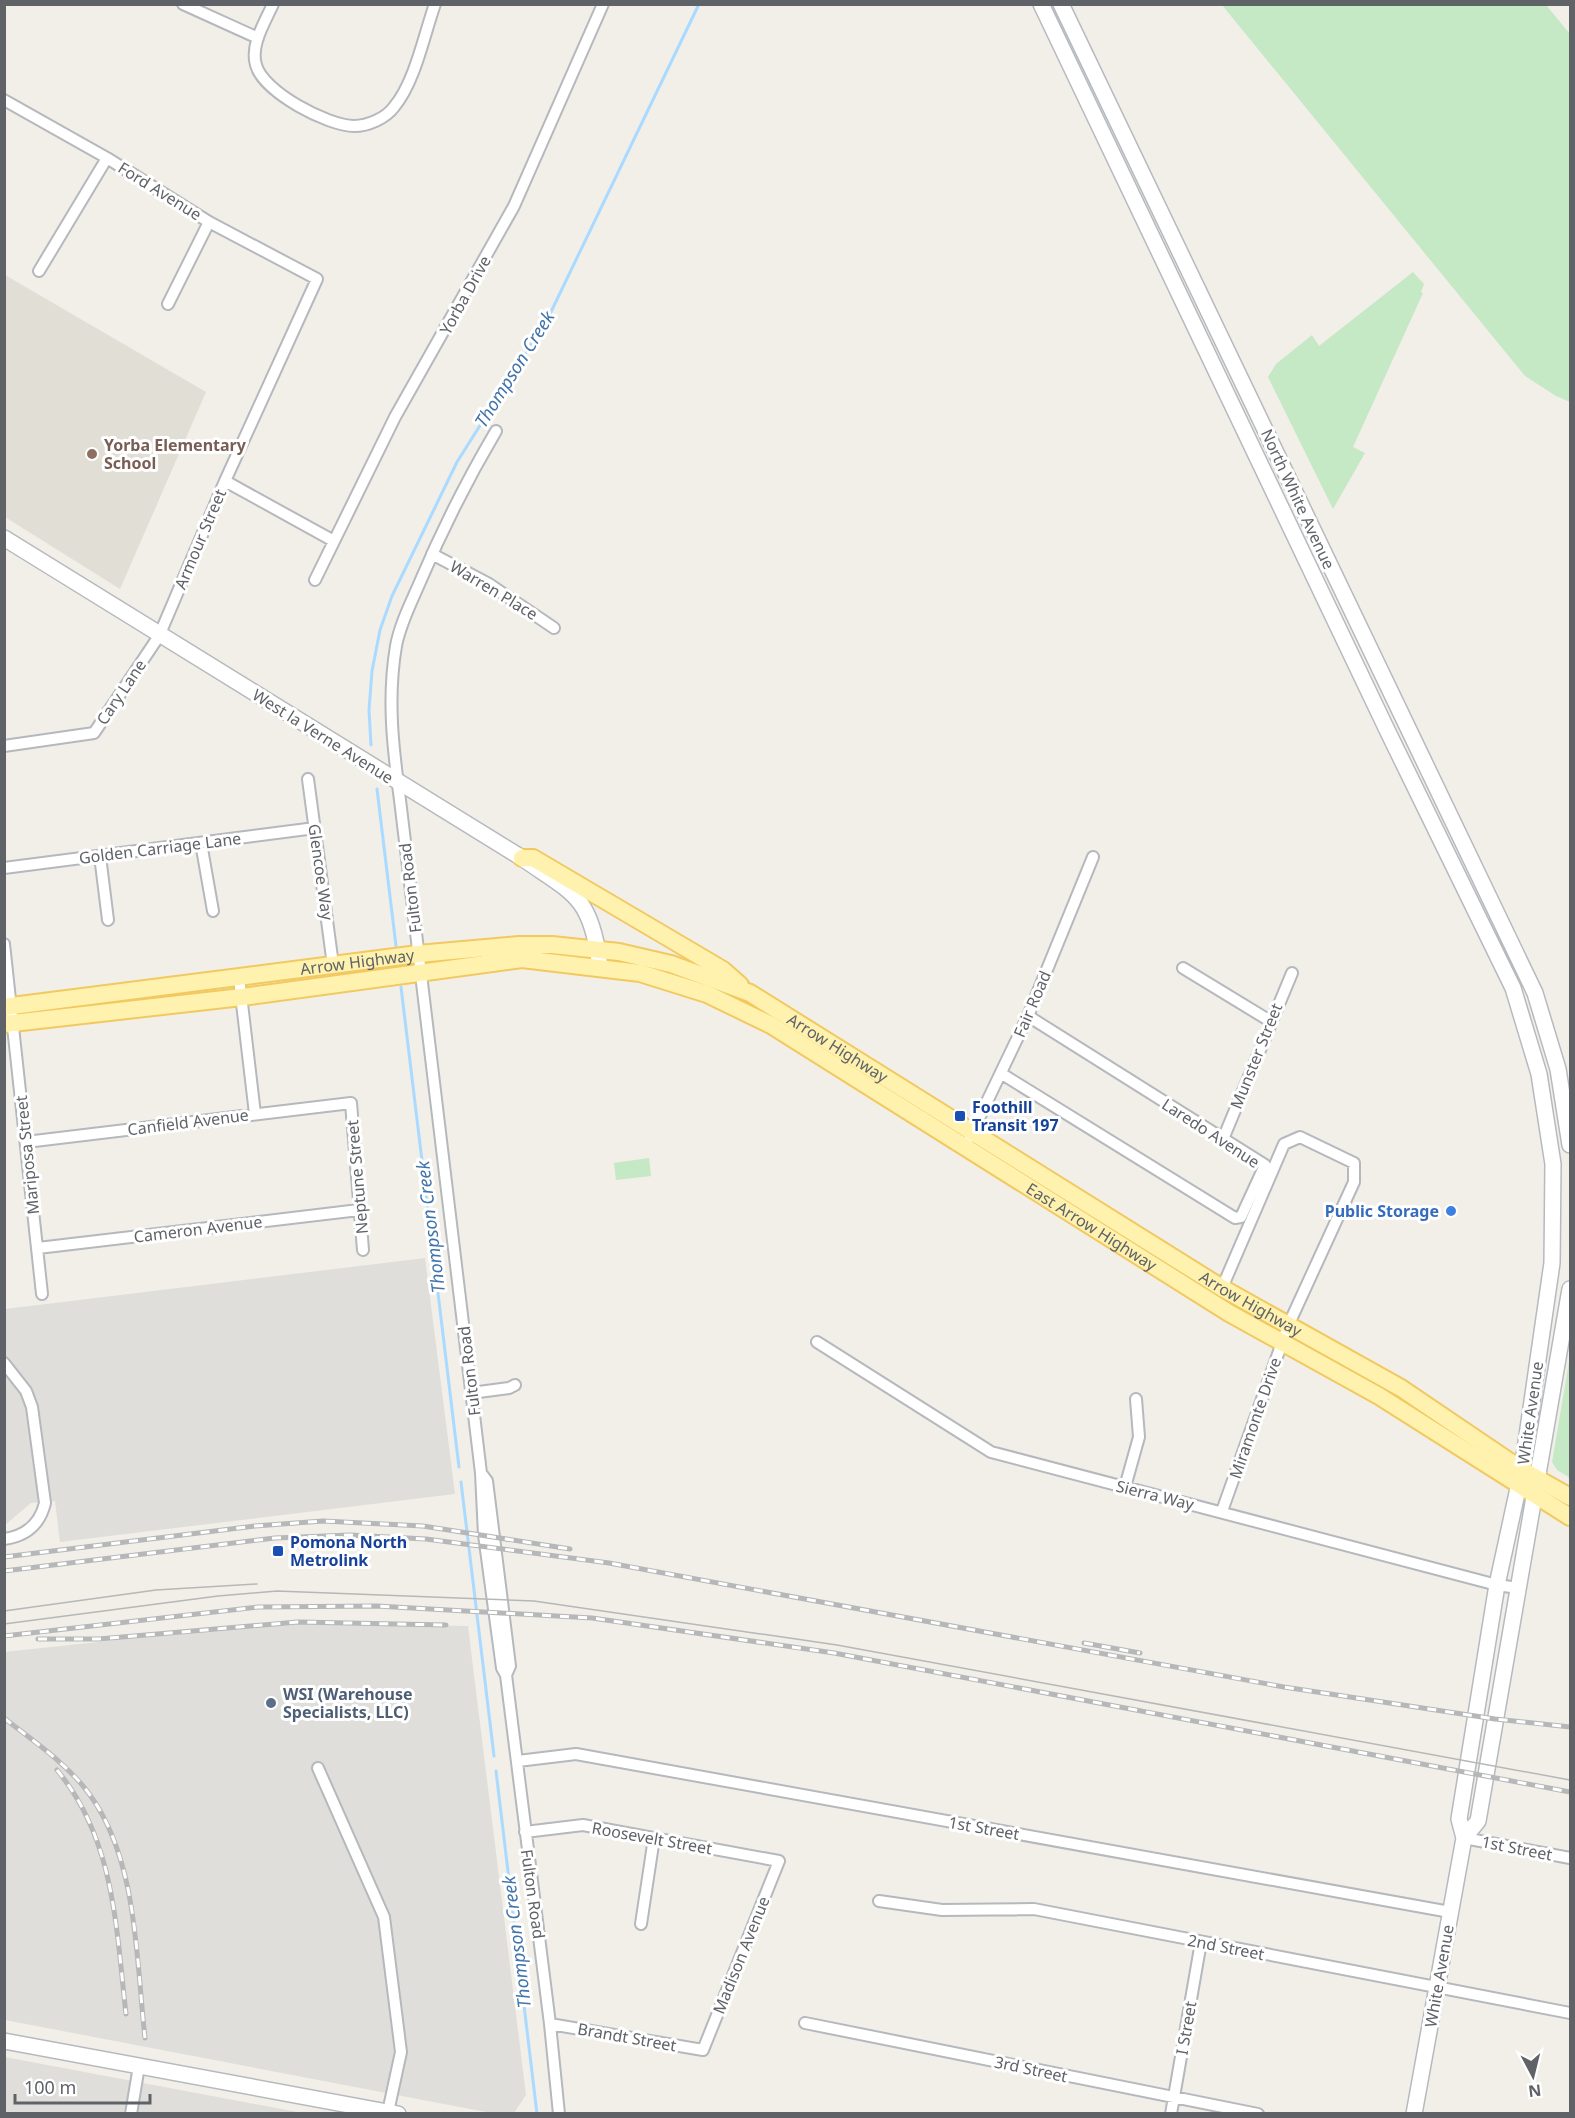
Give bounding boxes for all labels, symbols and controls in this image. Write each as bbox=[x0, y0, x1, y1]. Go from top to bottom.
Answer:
street label: Ford Avenue bbox=[114, 157, 206, 225]
street label: Yorba Drive bbox=[434, 252, 496, 338]
water label: Thompson Creek bbox=[469, 305, 560, 432]
street label: North White Avenue bbox=[1256, 425, 1340, 573]
place label: Yorba Elementary School bbox=[104, 434, 247, 474]
marker: Yorba Elementary School bbox=[85, 447, 99, 461]
street label: Armour Street bbox=[169, 485, 231, 592]
street label: Warren Place bbox=[446, 555, 542, 625]
street label: Cary Lane bbox=[91, 655, 151, 729]
street label: West la Verne Avenue bbox=[248, 684, 398, 788]
street label: Glencoe Way bbox=[303, 822, 339, 922]
street label: Golden Carriage Lane bbox=[78, 827, 242, 869]
street label: Fulton Road bbox=[394, 842, 426, 934]
street label: Arrow Highway bbox=[299, 943, 416, 980]
street label: Fair Road bbox=[1008, 967, 1056, 1041]
street label: Munster Street bbox=[1225, 1000, 1287, 1112]
street label: Arrow Highway bbox=[783, 1008, 893, 1088]
street label: Laredo Avenue bbox=[1158, 1093, 1264, 1173]
street label: Mariposa Street bbox=[10, 1094, 44, 1215]
place label: Foothill Transit 197 bbox=[972, 1096, 1059, 1136]
street label: Canfield Avenue bbox=[126, 1104, 250, 1140]
marker: Foothill Transit 197 bbox=[953, 1109, 967, 1123]
street label: Neptune Street bbox=[341, 1119, 373, 1235]
water label: Thompson Creek bbox=[410, 1158, 450, 1294]
street label: East Arrow Highway bbox=[1022, 1177, 1162, 1276]
place label: Public Storage bbox=[1325, 1200, 1439, 1222]
marker: Public Storage bbox=[1444, 1204, 1458, 1218]
street label: Cameron Avenue bbox=[133, 1210, 263, 1248]
street label: Arrow Highway bbox=[1195, 1266, 1307, 1342]
street label: Fulton Road bbox=[453, 1325, 485, 1417]
street label: Miramonte Drive bbox=[1224, 1354, 1286, 1482]
street label: White Avenue bbox=[1512, 1360, 1548, 1466]
street label: Sierra Way bbox=[1114, 1475, 1197, 1516]
place label: Pomona North Metrolink bbox=[290, 1531, 407, 1571]
marker: Pomona North Metrolink bbox=[271, 1544, 285, 1558]
place label: WSI (Warehouse Specialists, LLC) bbox=[283, 1683, 413, 1723]
marker: WSI (Warehouse Specialists, LLC) bbox=[264, 1696, 278, 1710]
street label: 1st Street bbox=[947, 1811, 1021, 1845]
street label: Roosevelt Street bbox=[590, 1817, 714, 1859]
street label: 1st Street bbox=[1480, 1830, 1554, 1866]
street label: Fulton Road bbox=[516, 1848, 550, 1940]
water label: Thompson Creek bbox=[496, 1873, 536, 2009]
street label: Madison Avenue bbox=[707, 1893, 775, 2017]
street label: White Avenue bbox=[1419, 1923, 1459, 2029]
street label: 2nd Street bbox=[1186, 1929, 1266, 1965]
street label: I Street bbox=[1170, 1999, 1202, 2057]
street label: Brandt Street bbox=[576, 2017, 678, 2057]
north arrow bbox=[1503, 2046, 1563, 2106]
street label: 3rd Street bbox=[992, 2051, 1070, 2088]
scale bar bbox=[15, 2067, 150, 2105]
text: 100 m bbox=[24, 2075, 76, 2099]
text: N bbox=[1527, 2079, 1543, 2103]

